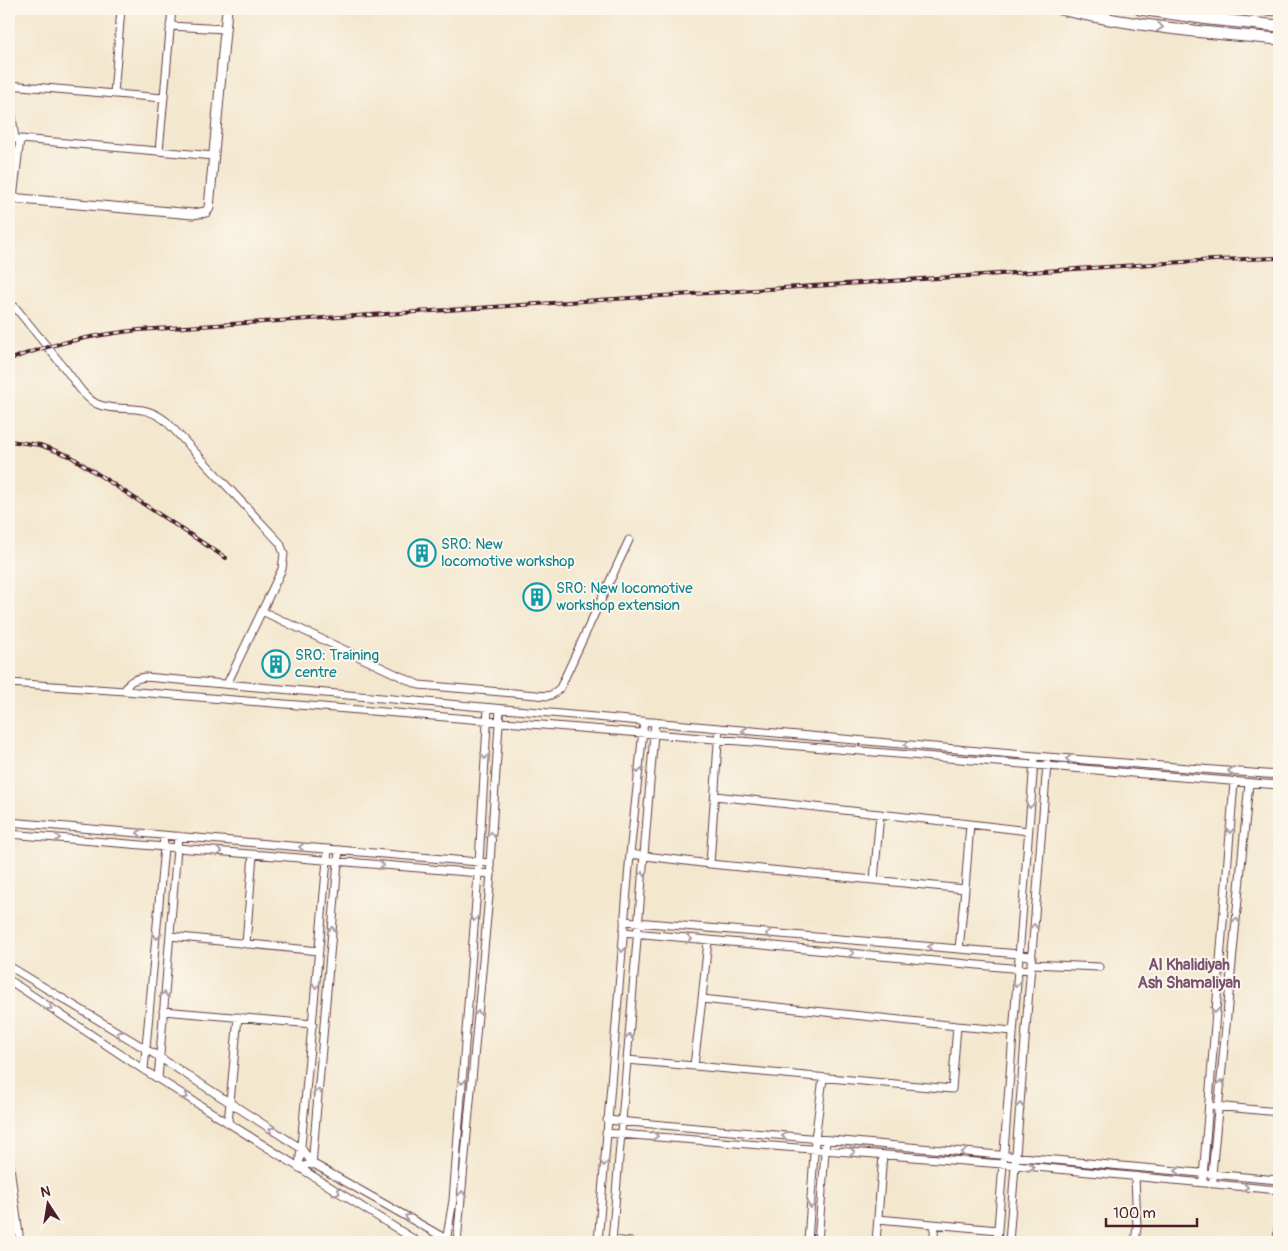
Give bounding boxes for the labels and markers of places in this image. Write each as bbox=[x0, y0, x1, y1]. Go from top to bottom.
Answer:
place label: SRO: New locomotive workshop bbox=[441, 535, 575, 571]
building icon: SRO: New locomotive workshop bbox=[407, 538, 437, 568]
place label: SRO: New locomotive workshop extension bbox=[556, 579, 693, 615]
building icon: SRO: New locomotive workshop extension bbox=[522, 582, 552, 612]
place label: SRO: Training centre bbox=[295, 646, 379, 682]
building icon: SRO: Training centre bbox=[261, 649, 291, 679]

